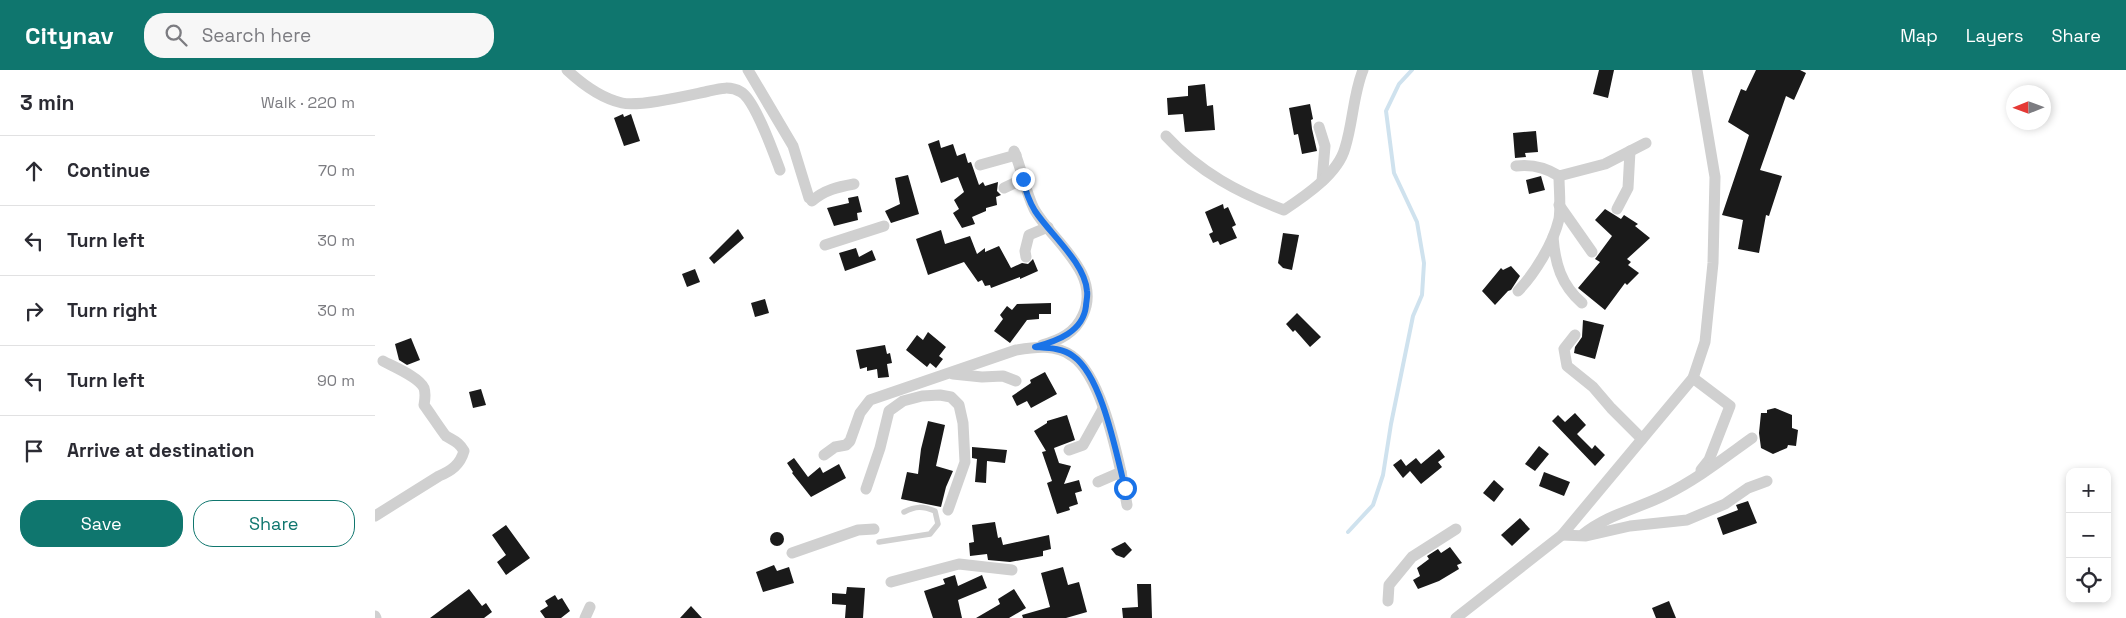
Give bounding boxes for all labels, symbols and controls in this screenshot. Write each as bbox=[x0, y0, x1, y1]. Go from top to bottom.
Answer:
search box bbox=[144, 13, 494, 58]
text: Citynav bbox=[25, 20, 114, 51]
icon: search bbox=[162, 21, 190, 49]
text: Search here bbox=[202, 23, 311, 48]
text: Map bbox=[1900, 24, 1938, 47]
text: Layers bbox=[1966, 24, 2023, 47]
text: Share bbox=[2051, 24, 2101, 47]
north arrow bbox=[2006, 85, 2051, 130]
text: 3 min bbox=[20, 89, 75, 116]
text: Walk · 220 m bbox=[261, 92, 355, 113]
icon: ahead bbox=[20, 157, 48, 185]
text: Continue bbox=[67, 158, 150, 183]
text: 70 m bbox=[318, 160, 355, 181]
route end bbox=[1012, 168, 1035, 191]
icon: left bbox=[20, 227, 48, 255]
text: Turn left bbox=[67, 228, 145, 253]
text: 30 m bbox=[317, 230, 355, 251]
icon: right bbox=[20, 297, 48, 325]
text: Turn right bbox=[67, 298, 157, 323]
text: 30 m bbox=[317, 300, 355, 321]
icon: left bbox=[20, 367, 48, 395]
text: Turn left bbox=[67, 368, 145, 393]
text: 90 m bbox=[317, 370, 355, 391]
icon: arrive bbox=[20, 437, 48, 465]
text: Arrive at destination bbox=[67, 438, 255, 463]
map controls bbox=[2066, 468, 2111, 603]
button: + bbox=[2066, 468, 2111, 513]
route start bbox=[1114, 477, 1137, 500]
button: Save bbox=[20, 500, 183, 547]
button: Share bbox=[193, 500, 355, 547]
button: − bbox=[2066, 513, 2111, 558]
button: locate bbox=[2066, 558, 2111, 603]

